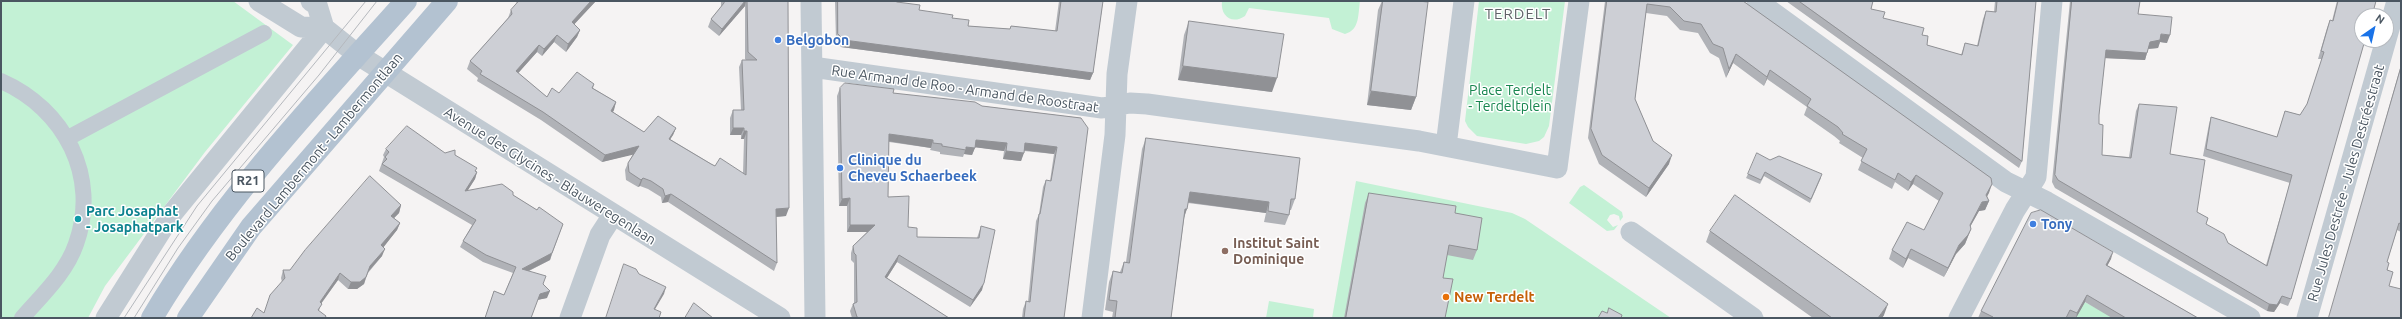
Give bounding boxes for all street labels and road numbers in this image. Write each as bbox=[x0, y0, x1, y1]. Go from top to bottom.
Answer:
street label: Boulevard Lambermont - Lambermontlaan bbox=[222, 50, 406, 264]
street label: Rue Armand de Roo - Armand de Roostraat bbox=[830, 62, 1100, 116]
street label: Rue Jules Destrée - Jules Destréestraat bbox=[2304, 63, 2388, 303]
street label: Avenue des Glycines - Blauweregenlaan bbox=[441, 104, 659, 248]
road number: R21 bbox=[232, 170, 264, 192]

